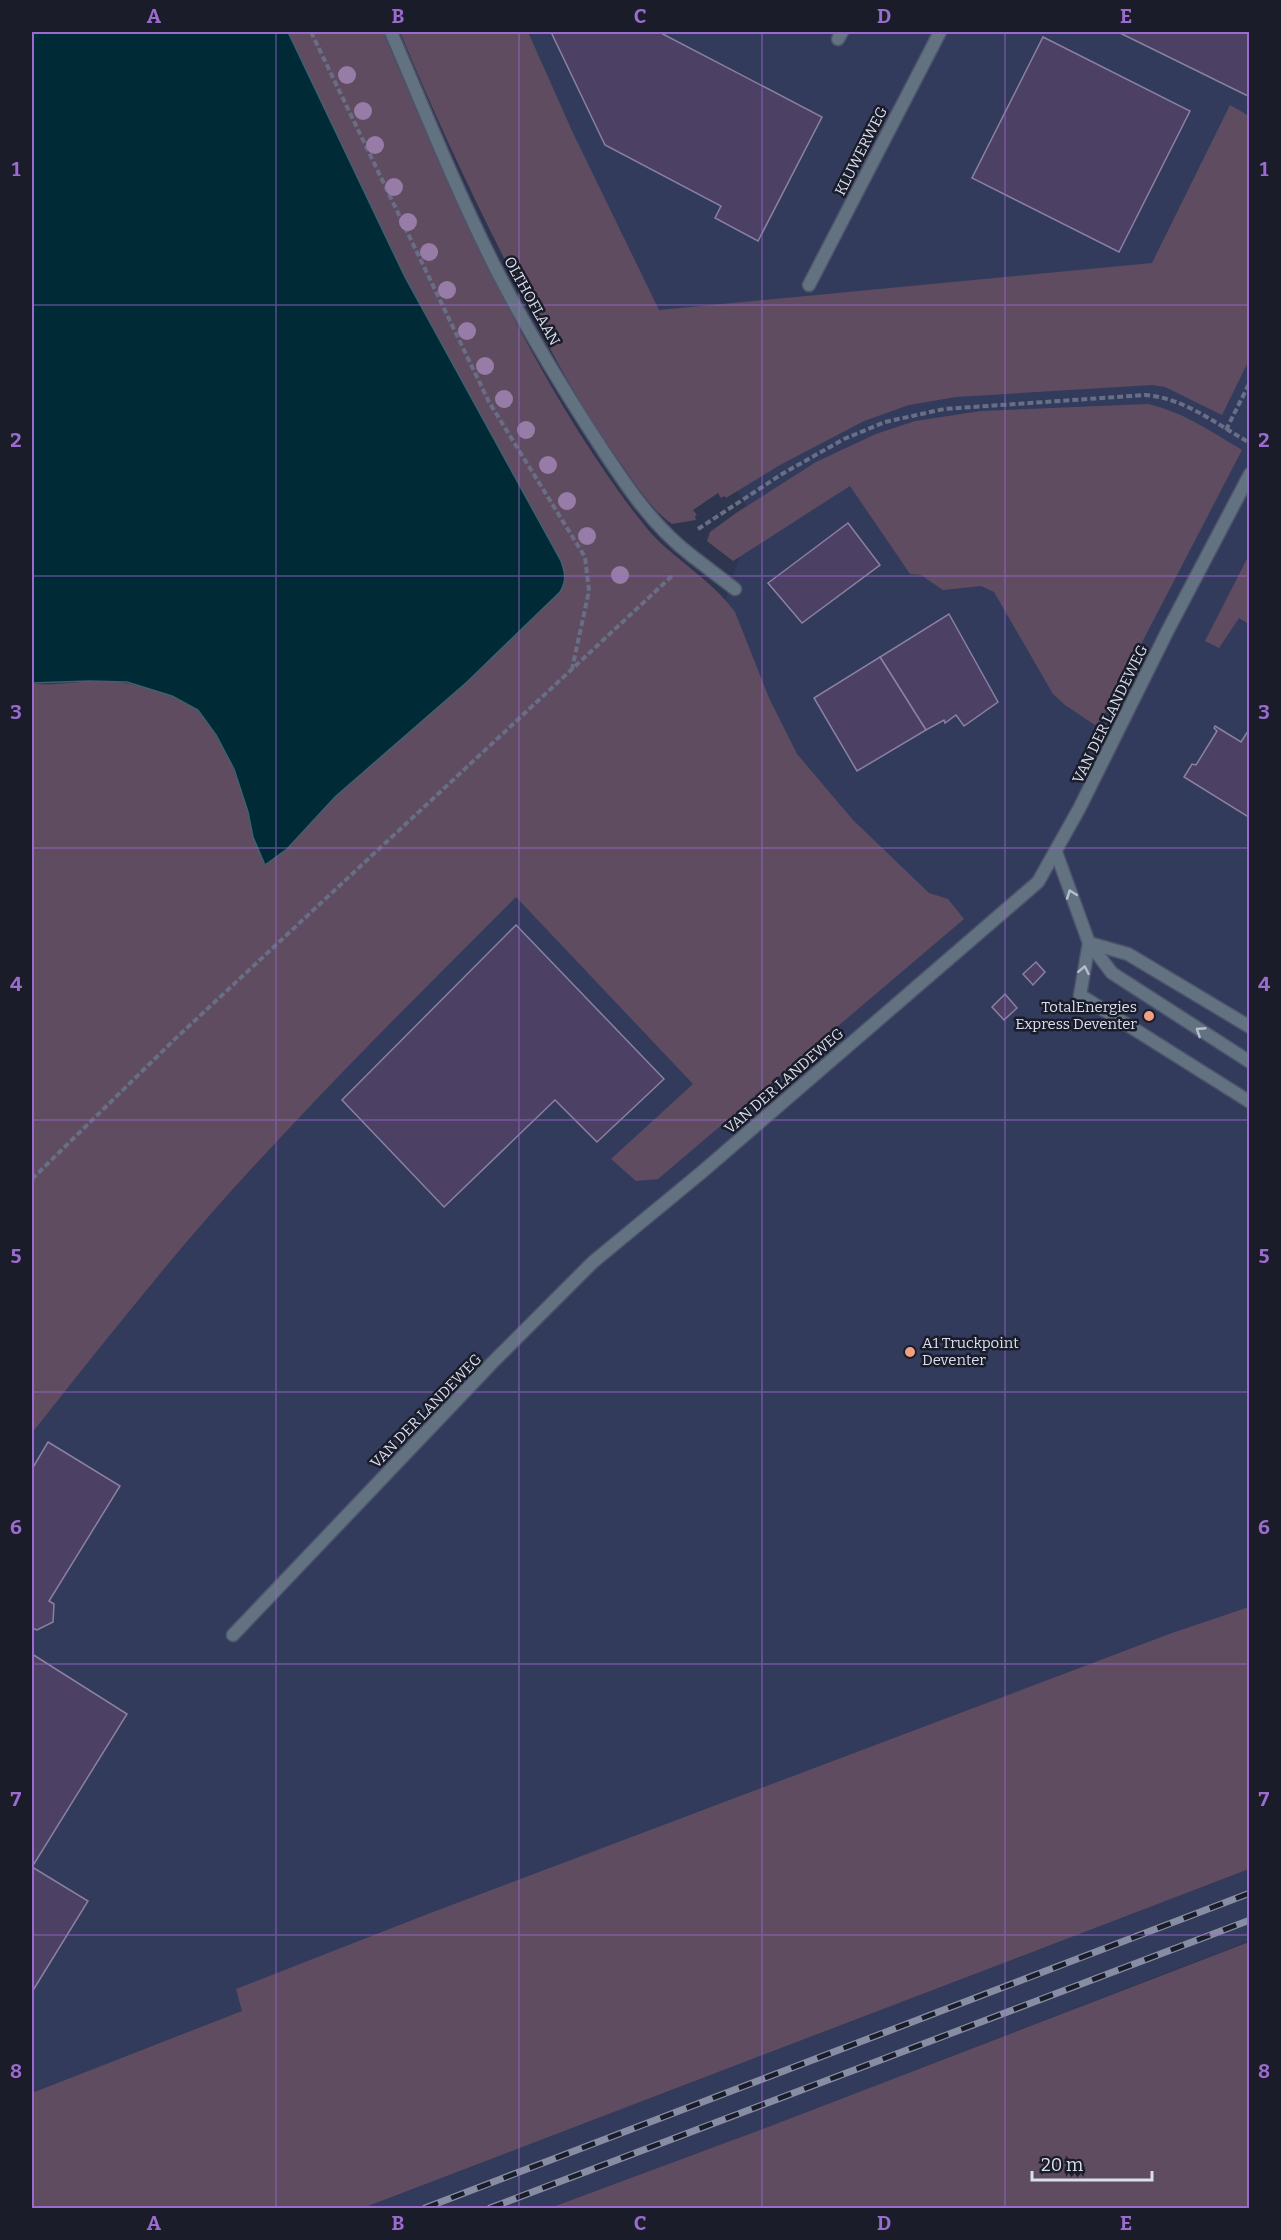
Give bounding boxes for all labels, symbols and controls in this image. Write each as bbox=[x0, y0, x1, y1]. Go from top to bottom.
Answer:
text: A bbox=[147, 4, 162, 28]
text: B bbox=[392, 4, 405, 28]
text: C bbox=[634, 4, 646, 28]
text: D bbox=[877, 4, 891, 28]
text: E bbox=[1120, 4, 1132, 28]
street label: KLUWERWEG bbox=[831, 104, 891, 198]
text: 1 bbox=[12, 157, 21, 181]
text: 1 bbox=[1260, 157, 1269, 181]
street label: OLTHOFLAAN bbox=[500, 253, 564, 349]
text: 2 bbox=[10, 428, 22, 452]
text: 2 bbox=[1258, 428, 1270, 452]
street label: VAN DER LANDEWEG bbox=[1069, 642, 1151, 786]
text: 3 bbox=[10, 700, 22, 724]
text: 3 bbox=[1258, 700, 1270, 724]
one-way arrow bbox=[1066, 890, 1079, 900]
one-way arrow bbox=[1077, 965, 1090, 975]
text: 4 bbox=[10, 972, 22, 996]
text: 4 bbox=[1258, 972, 1270, 996]
place label: TotalEnergies Express Deventer bbox=[1015, 998, 1137, 1033]
marker: TotalEnergies Express Deventer bbox=[1142, 1009, 1156, 1023]
street label: VAN DER LANDEWEG bbox=[721, 1024, 847, 1138]
one-way arrow bbox=[1196, 1027, 1207, 1038]
text: 5 bbox=[11, 1244, 22, 1268]
text: 5 bbox=[1259, 1244, 1270, 1268]
place label: A1 Truckpoint Deventer bbox=[922, 1334, 1019, 1369]
marker: A1 Truckpoint Deventer bbox=[903, 1345, 917, 1359]
street label: VAN DER LANDEWEG bbox=[367, 1350, 485, 1472]
text: 6 bbox=[10, 1515, 22, 1539]
text: 6 bbox=[1258, 1515, 1270, 1539]
text: 7 bbox=[11, 1787, 22, 1811]
text: 7 bbox=[1259, 1787, 1270, 1811]
text: 8 bbox=[10, 2059, 22, 2083]
text: 8 bbox=[1258, 2059, 1270, 2083]
scale bar bbox=[1032, 2144, 1152, 2182]
text: 20 m bbox=[1041, 2154, 1083, 2176]
text: A bbox=[147, 2211, 162, 2235]
text: B bbox=[392, 2211, 405, 2235]
text: C bbox=[634, 2211, 646, 2235]
text: D bbox=[877, 2211, 891, 2235]
text: E bbox=[1120, 2211, 1132, 2235]

